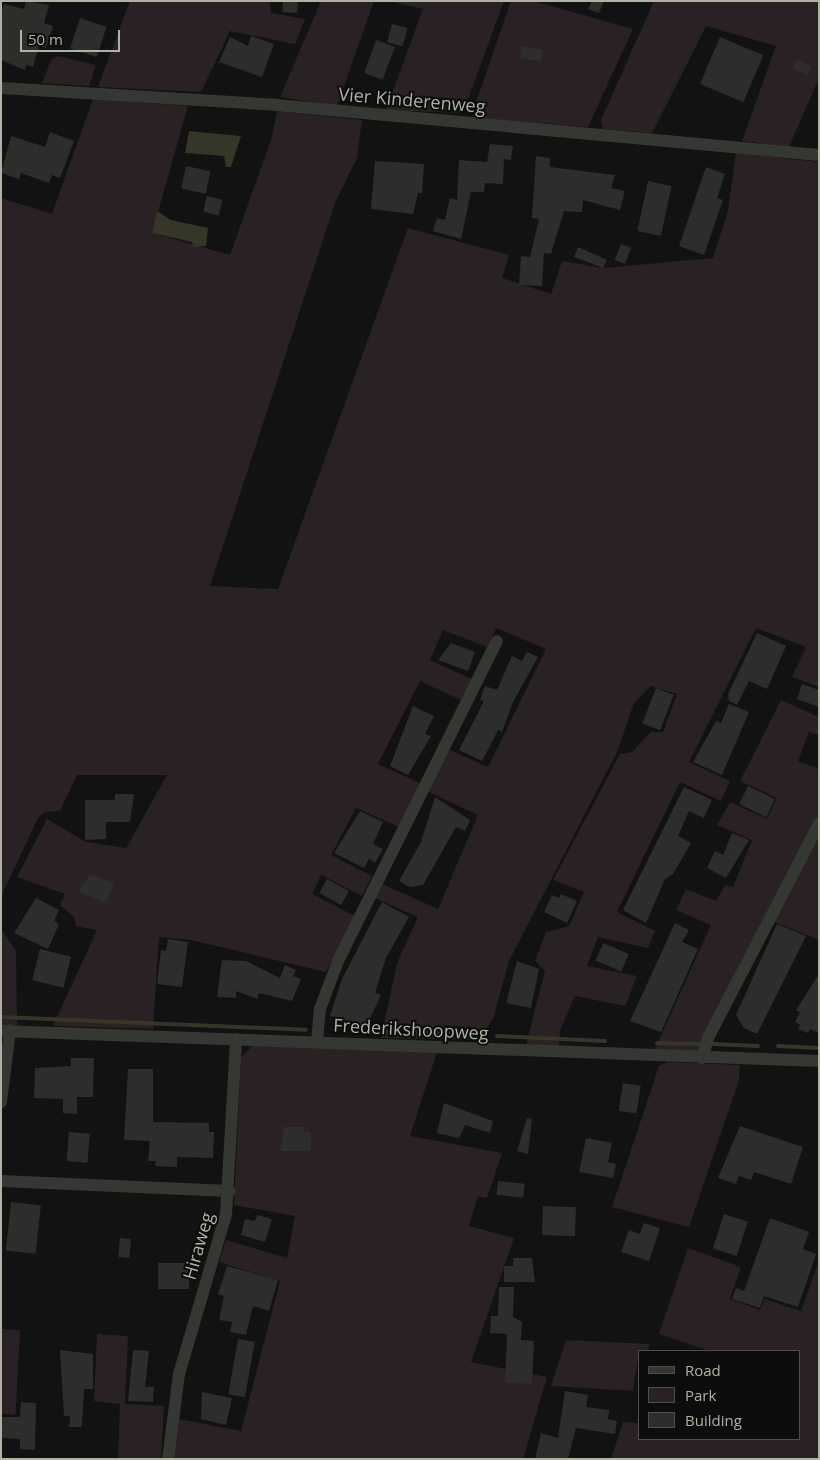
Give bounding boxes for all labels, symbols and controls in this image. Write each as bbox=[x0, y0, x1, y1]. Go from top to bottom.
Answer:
scale bar bbox=[22, 20, 122, 52]
text: 50 m bbox=[28, 29, 63, 49]
street label: Vier Kinderenweg bbox=[338, 83, 486, 117]
street label: Frederikshoopweg bbox=[333, 1014, 489, 1044]
street label: Hiraweg bbox=[178, 1210, 218, 1282]
legend bbox=[638, 1350, 800, 1440]
text: Road bbox=[685, 1360, 721, 1380]
text: Park bbox=[685, 1385, 716, 1405]
text: Building bbox=[685, 1410, 742, 1430]

